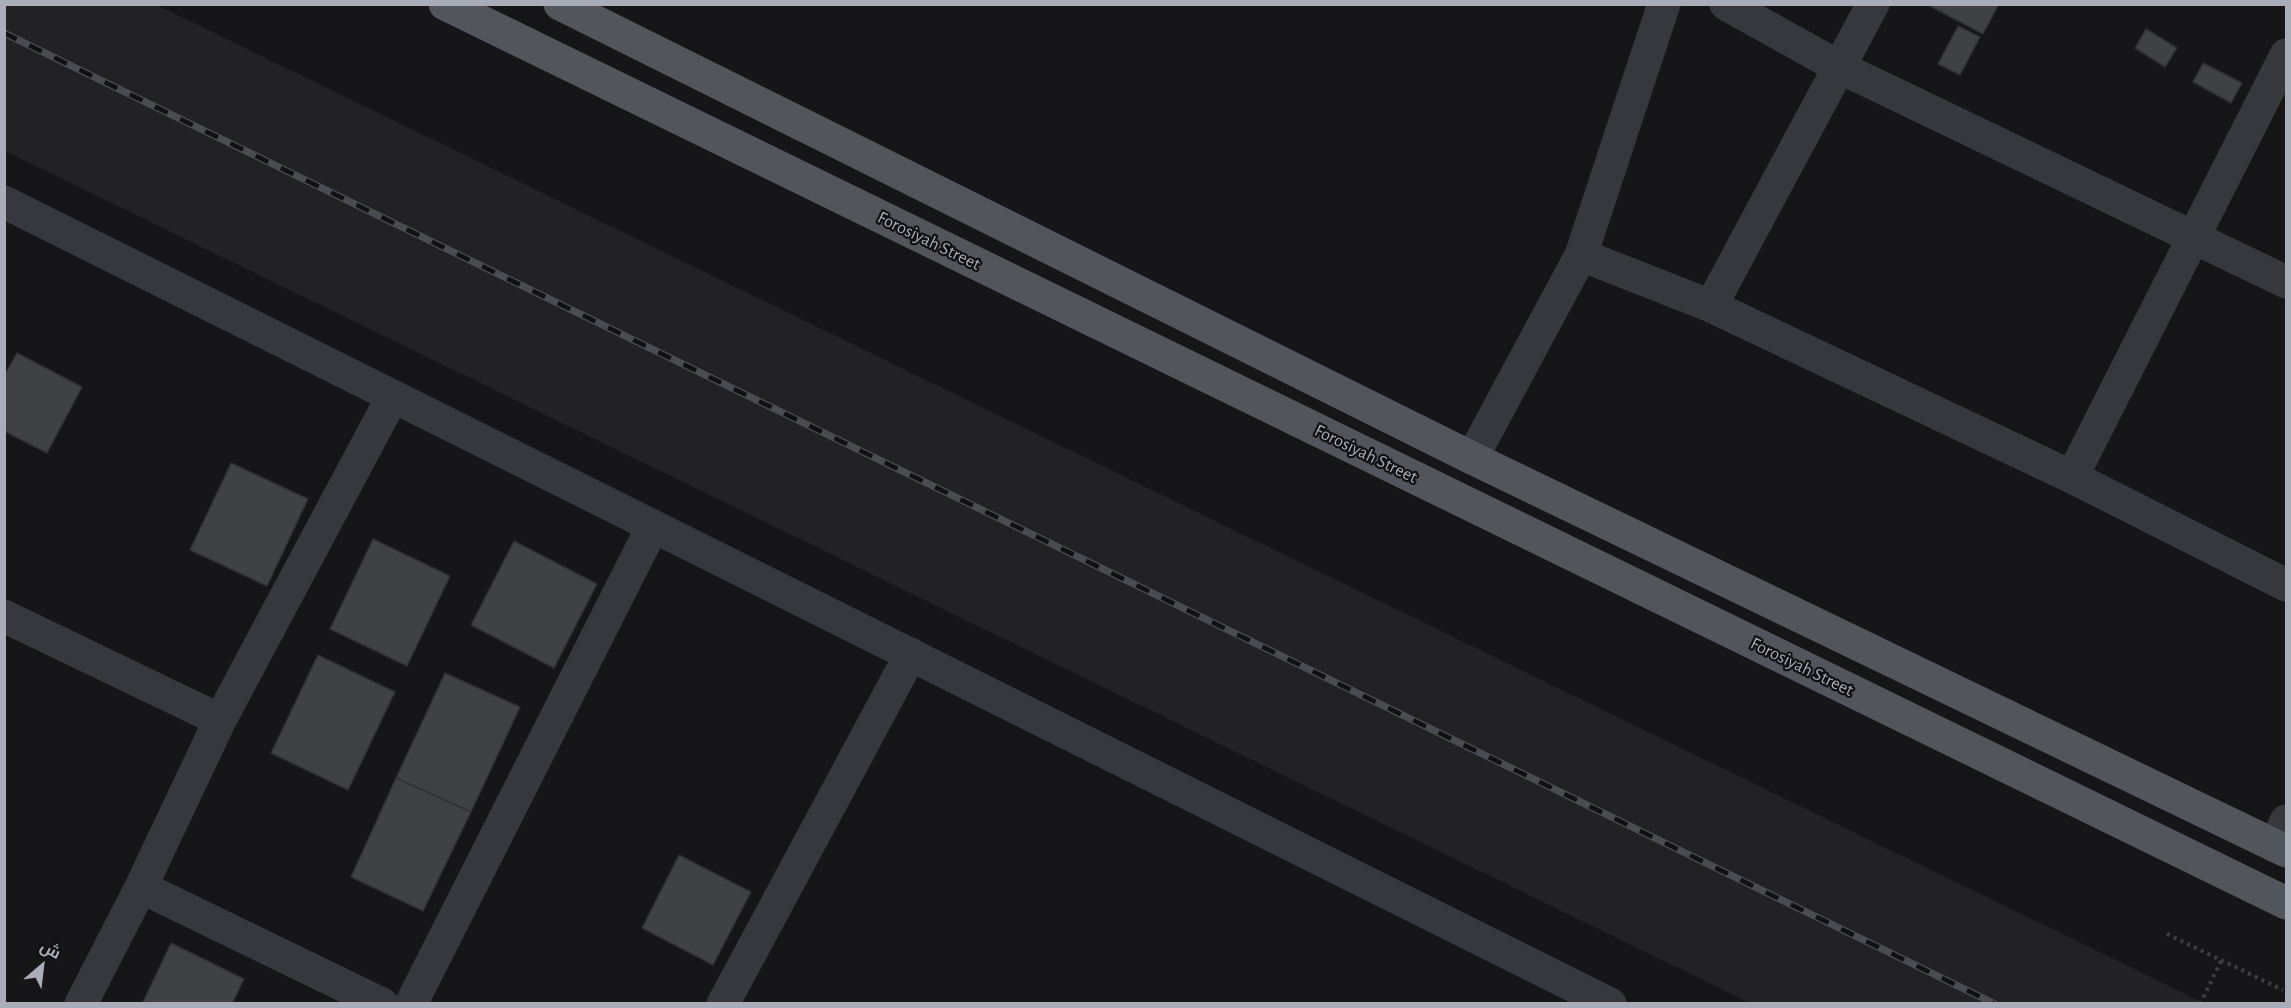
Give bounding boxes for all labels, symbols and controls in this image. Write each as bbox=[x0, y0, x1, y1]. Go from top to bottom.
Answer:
street label: Forosiyah Street bbox=[874, 207, 984, 275]
street label: Forosiyah Street bbox=[1311, 420, 1421, 488]
street label: Forosiyah Street bbox=[1747, 633, 1857, 701]
north arrow bbox=[12, 936, 72, 996]
text: ش bbox=[38, 938, 63, 962]

